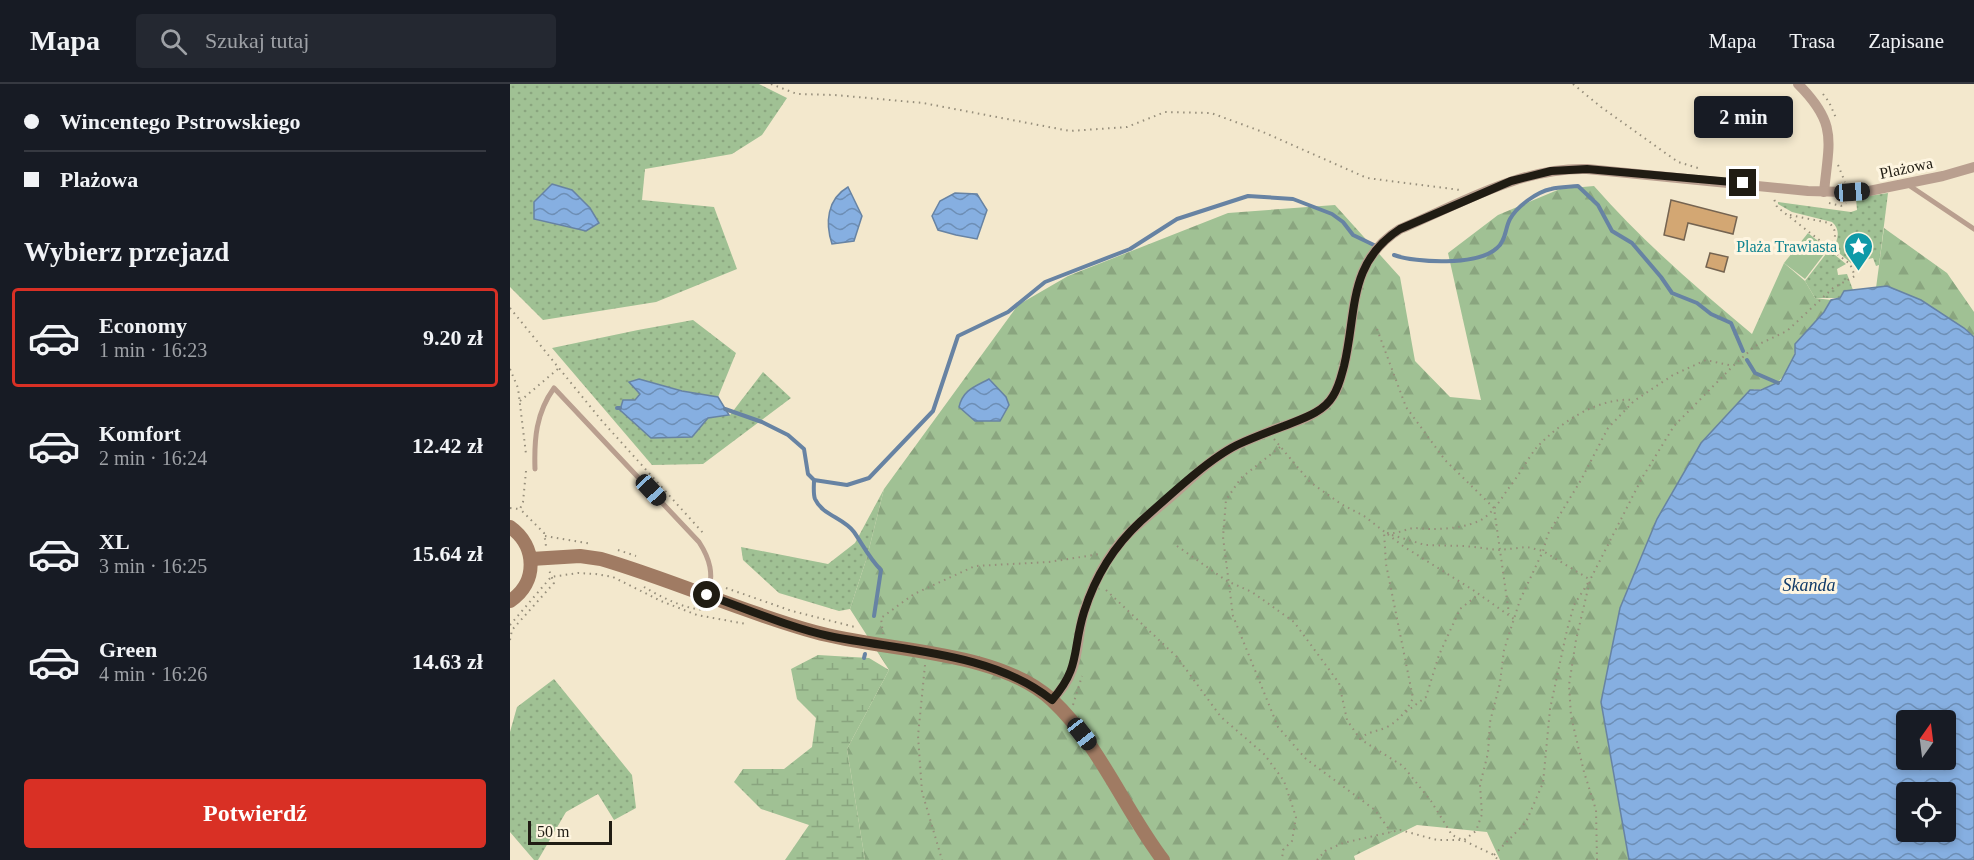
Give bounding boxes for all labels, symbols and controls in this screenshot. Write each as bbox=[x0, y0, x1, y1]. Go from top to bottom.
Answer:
search box bbox=[136, 14, 556, 68]
text: Mapa bbox=[30, 25, 100, 56]
icon: search bbox=[157, 25, 190, 58]
text: Szukaj tutaj bbox=[205, 28, 309, 53]
text: Mapa bbox=[1708, 29, 1756, 53]
text: Trasa bbox=[1789, 29, 1835, 53]
text: Zapisane bbox=[1868, 29, 1944, 53]
callout: 2 min bbox=[1694, 96, 1792, 138]
text: 2 min bbox=[1719, 106, 1768, 128]
text: Wincentego Pstrowskiego bbox=[60, 109, 301, 134]
street label: Plażowa bbox=[1878, 154, 1934, 182]
text: Plażowa bbox=[60, 167, 138, 192]
route end bbox=[1729, 169, 1756, 196]
car bbox=[1833, 182, 1871, 202]
place icon: Plaża Trawiasta bbox=[1842, 230, 1874, 272]
text: Wybierz przejazd bbox=[24, 237, 229, 267]
place label: Plaża Trawiasta bbox=[1736, 238, 1837, 255]
icon: car bbox=[27, 311, 81, 365]
text: Economy bbox=[99, 313, 187, 338]
text: 9.20 zł bbox=[423, 325, 483, 350]
text: 1 min · 16:23 bbox=[99, 339, 207, 361]
icon: car bbox=[27, 419, 81, 473]
text: Komfort bbox=[99, 421, 181, 446]
text: 12.42 zł bbox=[412, 433, 483, 458]
text: 2 min · 16:24 bbox=[99, 447, 207, 469]
car bbox=[632, 471, 670, 509]
icon: car bbox=[27, 527, 81, 581]
text: XL bbox=[99, 529, 130, 554]
text: 15.64 zł bbox=[412, 541, 483, 566]
text: 3 min · 16:25 bbox=[99, 555, 207, 577]
water label: Skanda bbox=[1783, 575, 1836, 595]
route start bbox=[693, 581, 720, 608]
icon: car bbox=[27, 635, 81, 689]
text: Green bbox=[99, 637, 157, 662]
text: 14.63 zł bbox=[412, 649, 483, 674]
text: 4 min · 16:26 bbox=[99, 663, 207, 685]
north arrow bbox=[1896, 710, 1956, 770]
map controls bbox=[1896, 710, 1956, 842]
car bbox=[1064, 714, 1100, 754]
button: Potwierdź bbox=[24, 779, 486, 848]
button: locate bbox=[1896, 782, 1956, 842]
scale bar bbox=[528, 818, 612, 846]
text: 50 m bbox=[537, 823, 569, 840]

